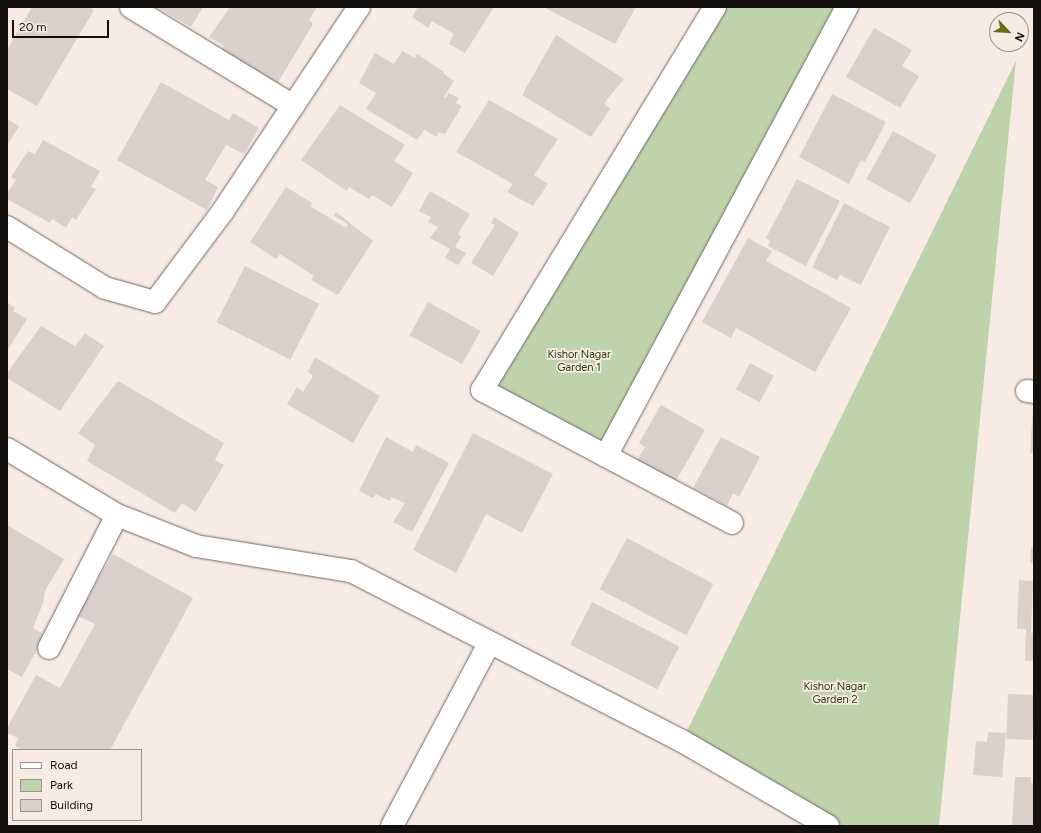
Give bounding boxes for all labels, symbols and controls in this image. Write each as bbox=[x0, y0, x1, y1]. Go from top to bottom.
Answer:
scale bar bbox=[14, 12, 111, 38]
north arrow bbox=[989, 12, 1029, 52]
text: 20 m bbox=[19, 20, 47, 34]
text: N bbox=[1012, 30, 1027, 43]
park label: Kishor Nagar Garden 1 bbox=[547, 349, 611, 375]
park label: Kishor Nagar Garden 2 bbox=[803, 681, 867, 707]
legend bbox=[12, 749, 142, 821]
text: Road bbox=[50, 758, 78, 772]
text: Park bbox=[50, 778, 73, 792]
text: Building bbox=[50, 798, 93, 812]

